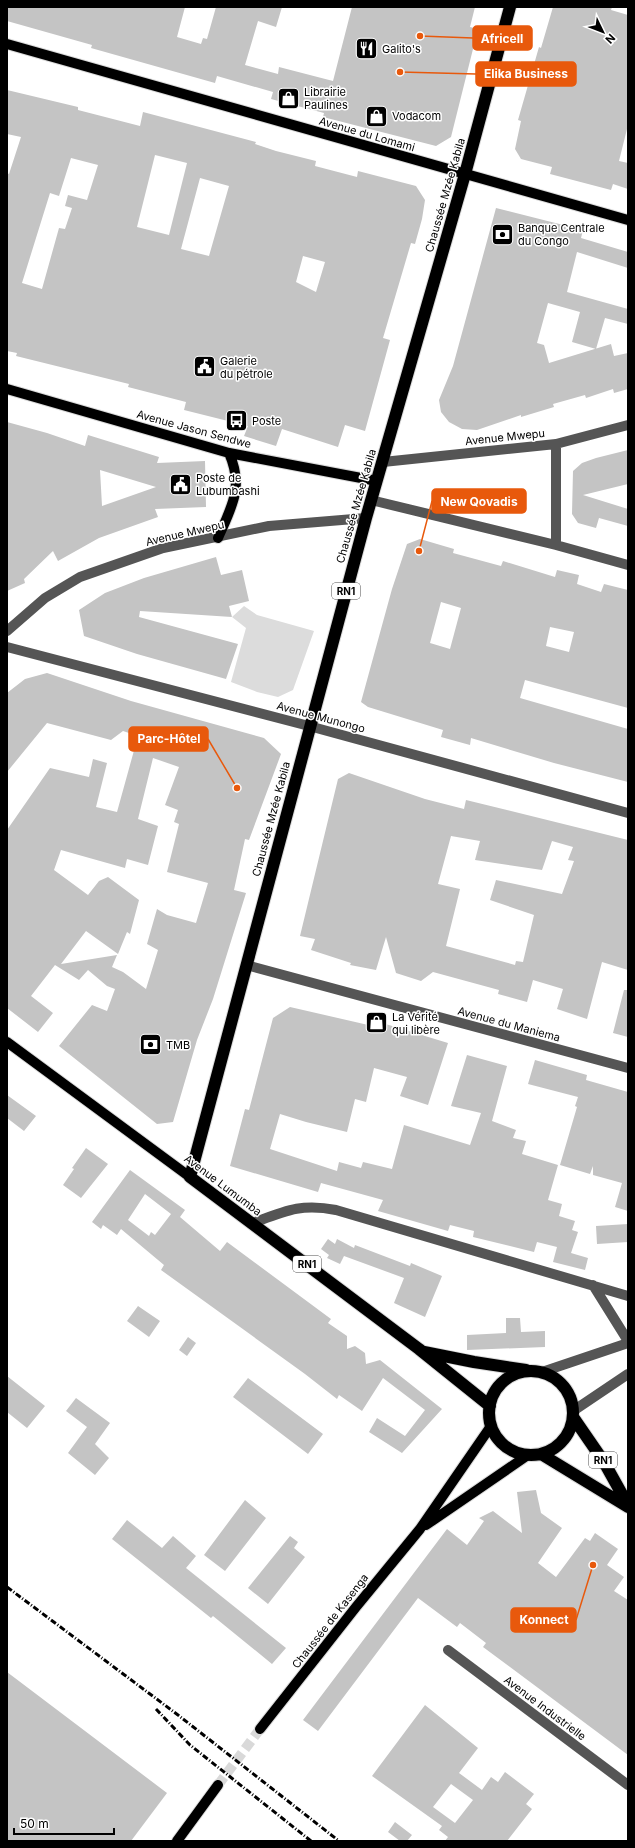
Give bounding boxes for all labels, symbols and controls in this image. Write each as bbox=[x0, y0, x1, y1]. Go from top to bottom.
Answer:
north arrow bbox=[583, 12, 623, 52]
callout: Africell bbox=[473, 26, 532, 50]
text: Africell bbox=[481, 31, 523, 46]
text: N bbox=[602, 31, 618, 47]
restaurant icon: Galito's bbox=[354, 36, 380, 62]
place label: Galito's bbox=[382, 42, 421, 56]
callout: Elika Business bbox=[476, 62, 576, 86]
text: Elika Business bbox=[484, 66, 568, 81]
shop icon: Librairie Paulines bbox=[276, 85, 302, 111]
place label: Librairie Paulines bbox=[304, 85, 348, 112]
shop icon: Vodacom bbox=[364, 103, 390, 129]
place label: Vodacom bbox=[392, 109, 441, 123]
street label: Avenue du Lomami bbox=[317, 114, 417, 154]
street label: Chaussée Mzée Kabila bbox=[422, 136, 468, 254]
bank icon: Banque Centrale du Congo bbox=[489, 221, 515, 247]
place label: Banque Centrale du Congo bbox=[518, 221, 605, 248]
public building icon: Galerie du pétrole bbox=[191, 354, 217, 380]
place label: Galerie du pétrole bbox=[220, 354, 273, 381]
street label: Avenue Jason Sendwe bbox=[135, 407, 253, 451]
bus stop icon: Poste bbox=[224, 408, 250, 434]
place label: Poste bbox=[252, 414, 281, 428]
street label: Avenue Mwepu bbox=[464, 426, 546, 448]
street label: Chaussée Mzée Kabila bbox=[333, 447, 379, 565]
public building icon: Poste de Lubumbashi bbox=[168, 471, 194, 497]
place label: Poste de Lubumbashi bbox=[196, 471, 260, 498]
callout: New Qovadis bbox=[432, 489, 526, 513]
text: New Qovadis bbox=[440, 494, 518, 509]
street label: Avenue Mwepu bbox=[144, 517, 226, 549]
road number: RN1 bbox=[332, 583, 360, 599]
street label: Avenue Munongo bbox=[275, 698, 367, 736]
callout: Parc-Hôtel bbox=[129, 727, 208, 751]
text: Parc-Hôtel bbox=[138, 731, 200, 746]
street label: Chaussée Mzée Kabila bbox=[249, 760, 293, 878]
street label: Avenue du Maniema bbox=[456, 1004, 562, 1044]
shop icon: La Vérité qui libère bbox=[363, 1010, 389, 1036]
place label: La Vérité qui libère bbox=[392, 1010, 440, 1037]
bank icon: TMB bbox=[137, 1032, 163, 1058]
place label: TMB bbox=[166, 1038, 190, 1052]
street label: Avenue Lumumba bbox=[182, 1151, 264, 1219]
road number: RN1 bbox=[293, 1256, 321, 1272]
road number: RN1 bbox=[589, 1452, 617, 1468]
street label: Chaussée de Kasenga bbox=[289, 1571, 371, 1671]
callout: Konnect bbox=[511, 1608, 576, 1632]
text: Konnect bbox=[519, 1612, 569, 1627]
street label: Avenue Industrielle bbox=[501, 1673, 589, 1743]
scale bar bbox=[14, 1810, 114, 1836]
text: 50 m bbox=[20, 1816, 49, 1831]

